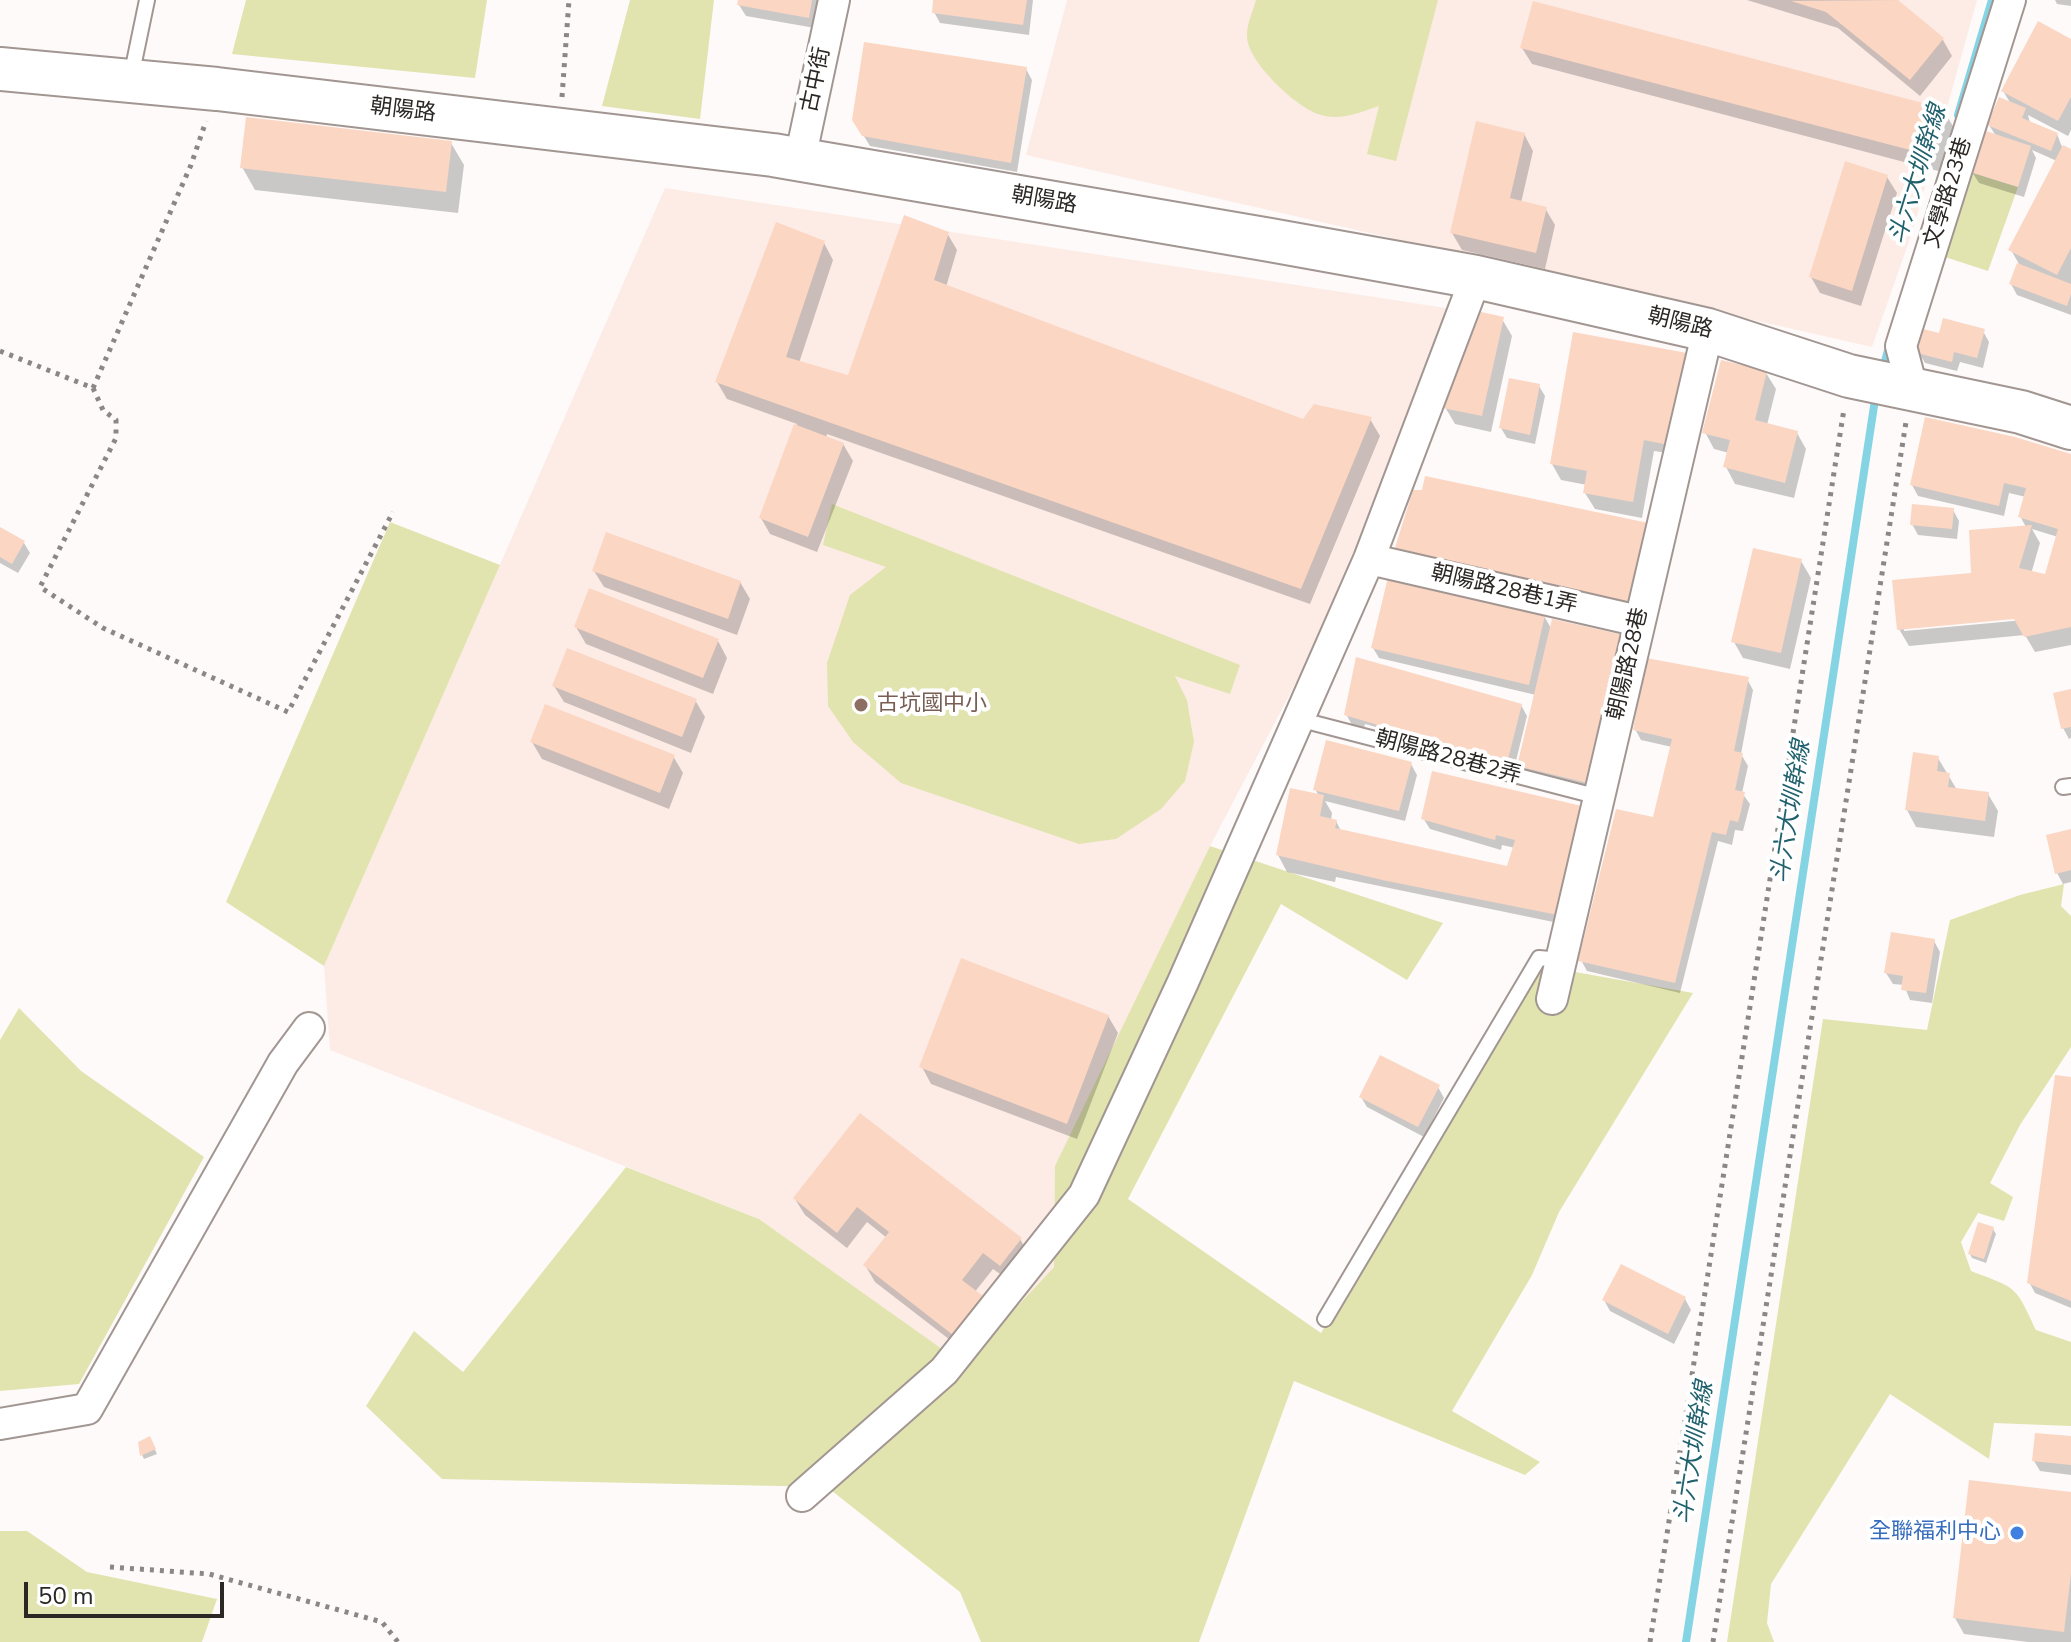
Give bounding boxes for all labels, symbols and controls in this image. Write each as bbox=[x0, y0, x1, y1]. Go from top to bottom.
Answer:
street label: 古中街 bbox=[797, 45, 837, 115]
street label: 朝陽路 bbox=[369, 94, 437, 128]
water label: 斗六大圳幹線 bbox=[1884, 102, 1954, 248]
street label: 文學路23巷 bbox=[1920, 134, 1978, 252]
street label: 朝陽路 bbox=[1009, 182, 1079, 220]
street label: 朝陽路 bbox=[1645, 303, 1715, 345]
street label: 朝陽路28巷1弄 bbox=[1428, 560, 1580, 620]
street label: 朝陽路28巷 bbox=[1603, 605, 1655, 723]
place label: 古坑國中小 bbox=[877, 692, 987, 718]
marker: 古坑國中小 bbox=[852, 696, 870, 714]
street label: 朝陽路28巷2弄 bbox=[1372, 726, 1524, 790]
water label: 斗六大圳幹線 bbox=[1767, 739, 1817, 885]
water label: 斗六大圳幹線 bbox=[1670, 1380, 1720, 1526]
place label: 全聯福利中心 bbox=[1869, 1520, 2001, 1546]
marker: 全聯福利中心 bbox=[2008, 1524, 2026, 1542]
scale bar bbox=[28, 1566, 228, 1616]
text: 50 m bbox=[38, 1580, 94, 1612]

